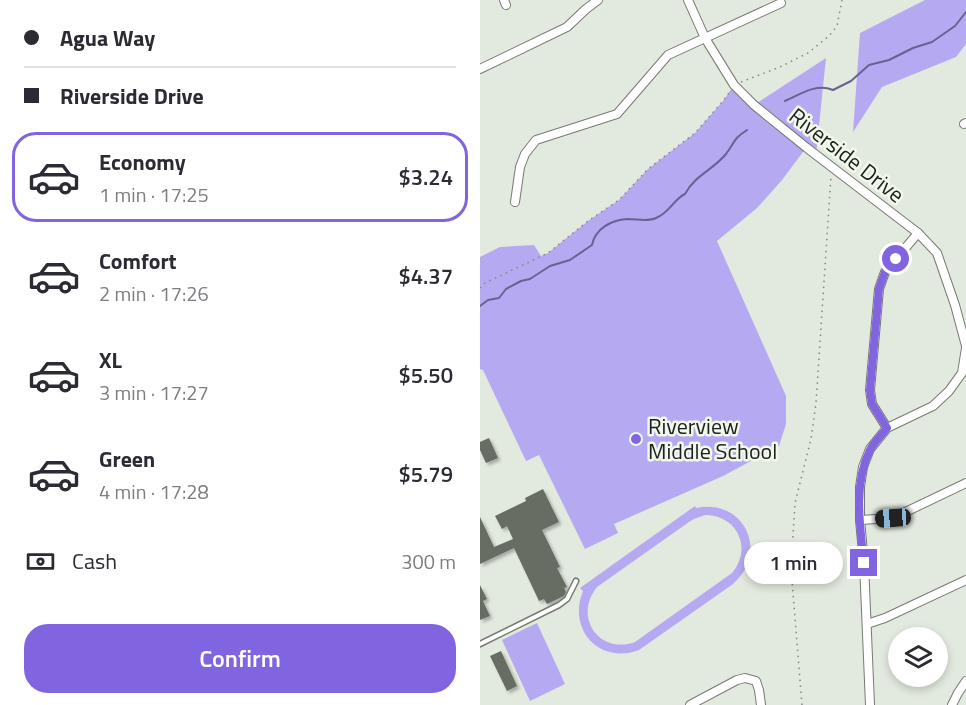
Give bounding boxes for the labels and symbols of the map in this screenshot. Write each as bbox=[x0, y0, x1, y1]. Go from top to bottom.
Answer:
street label: Riverside Drive bbox=[782, 99, 912, 211]
route start bbox=[882, 245, 909, 272]
place label: Riverview Middle School bbox=[648, 409, 777, 468]
marker: Riverview Middle School bbox=[629, 432, 643, 446]
car bbox=[874, 508, 912, 528]
callout: 1 min bbox=[744, 542, 843, 584]
route end bbox=[850, 549, 877, 576]

